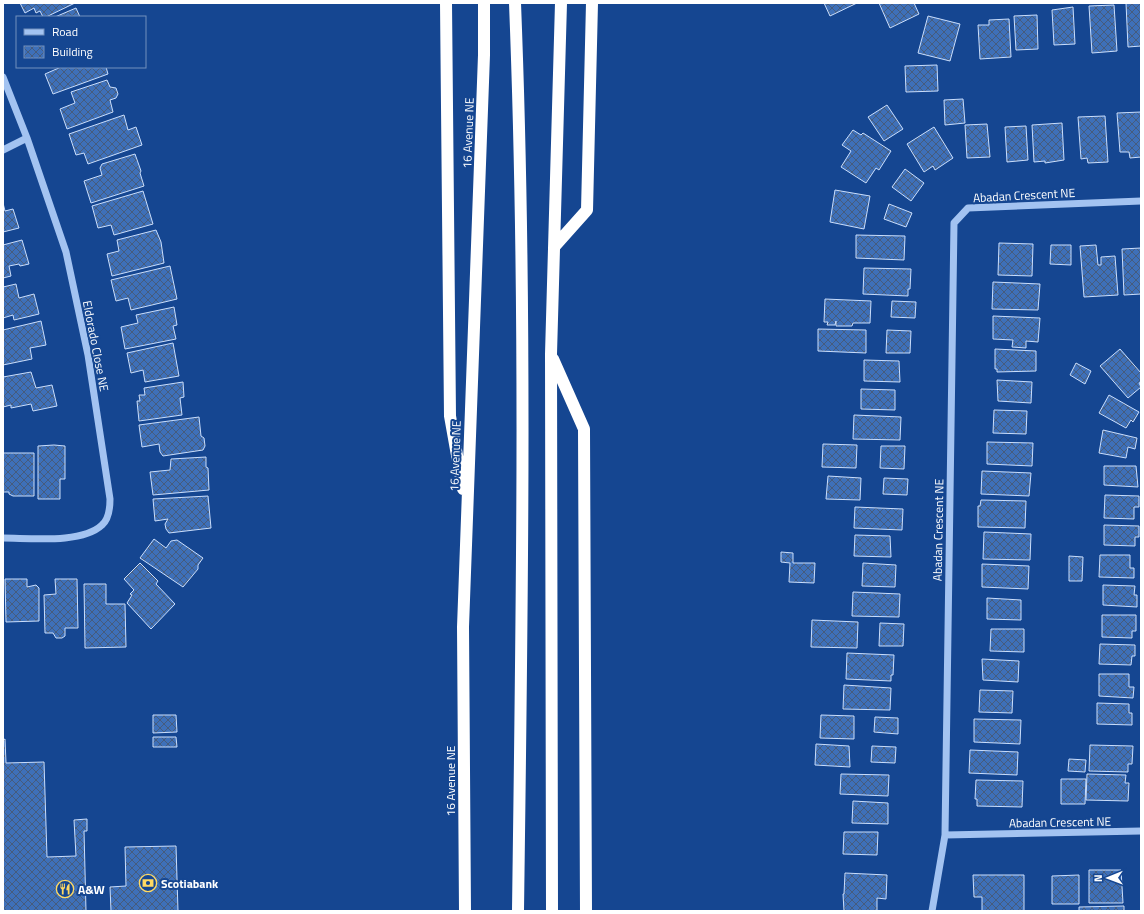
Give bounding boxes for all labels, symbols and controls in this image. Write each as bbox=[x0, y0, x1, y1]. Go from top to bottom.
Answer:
legend bbox=[16, 16, 146, 68]
text: Road bbox=[52, 22, 78, 41]
text: Building bbox=[52, 42, 93, 61]
street label: 16 Avenue NE bbox=[457, 97, 479, 169]
street label: Abadan Crescent NE bbox=[972, 183, 1076, 207]
street label: Eldorado Close NE bbox=[78, 299, 114, 393]
street label: 16 Avenue NE bbox=[444, 420, 466, 492]
street label: Abadan Crescent NE bbox=[928, 478, 948, 581]
street label: 16 Avenue NE bbox=[441, 745, 460, 817]
street label: Abadan Crescent NE bbox=[1009, 812, 1112, 832]
north arrow bbox=[1088, 858, 1128, 898]
bank icon: Scotiabank bbox=[138, 873, 158, 893]
place label: Scotiabank bbox=[161, 874, 219, 893]
text: N bbox=[1090, 874, 1106, 882]
restaurant icon: A&W bbox=[55, 879, 75, 899]
place label: A&W bbox=[78, 880, 105, 899]

